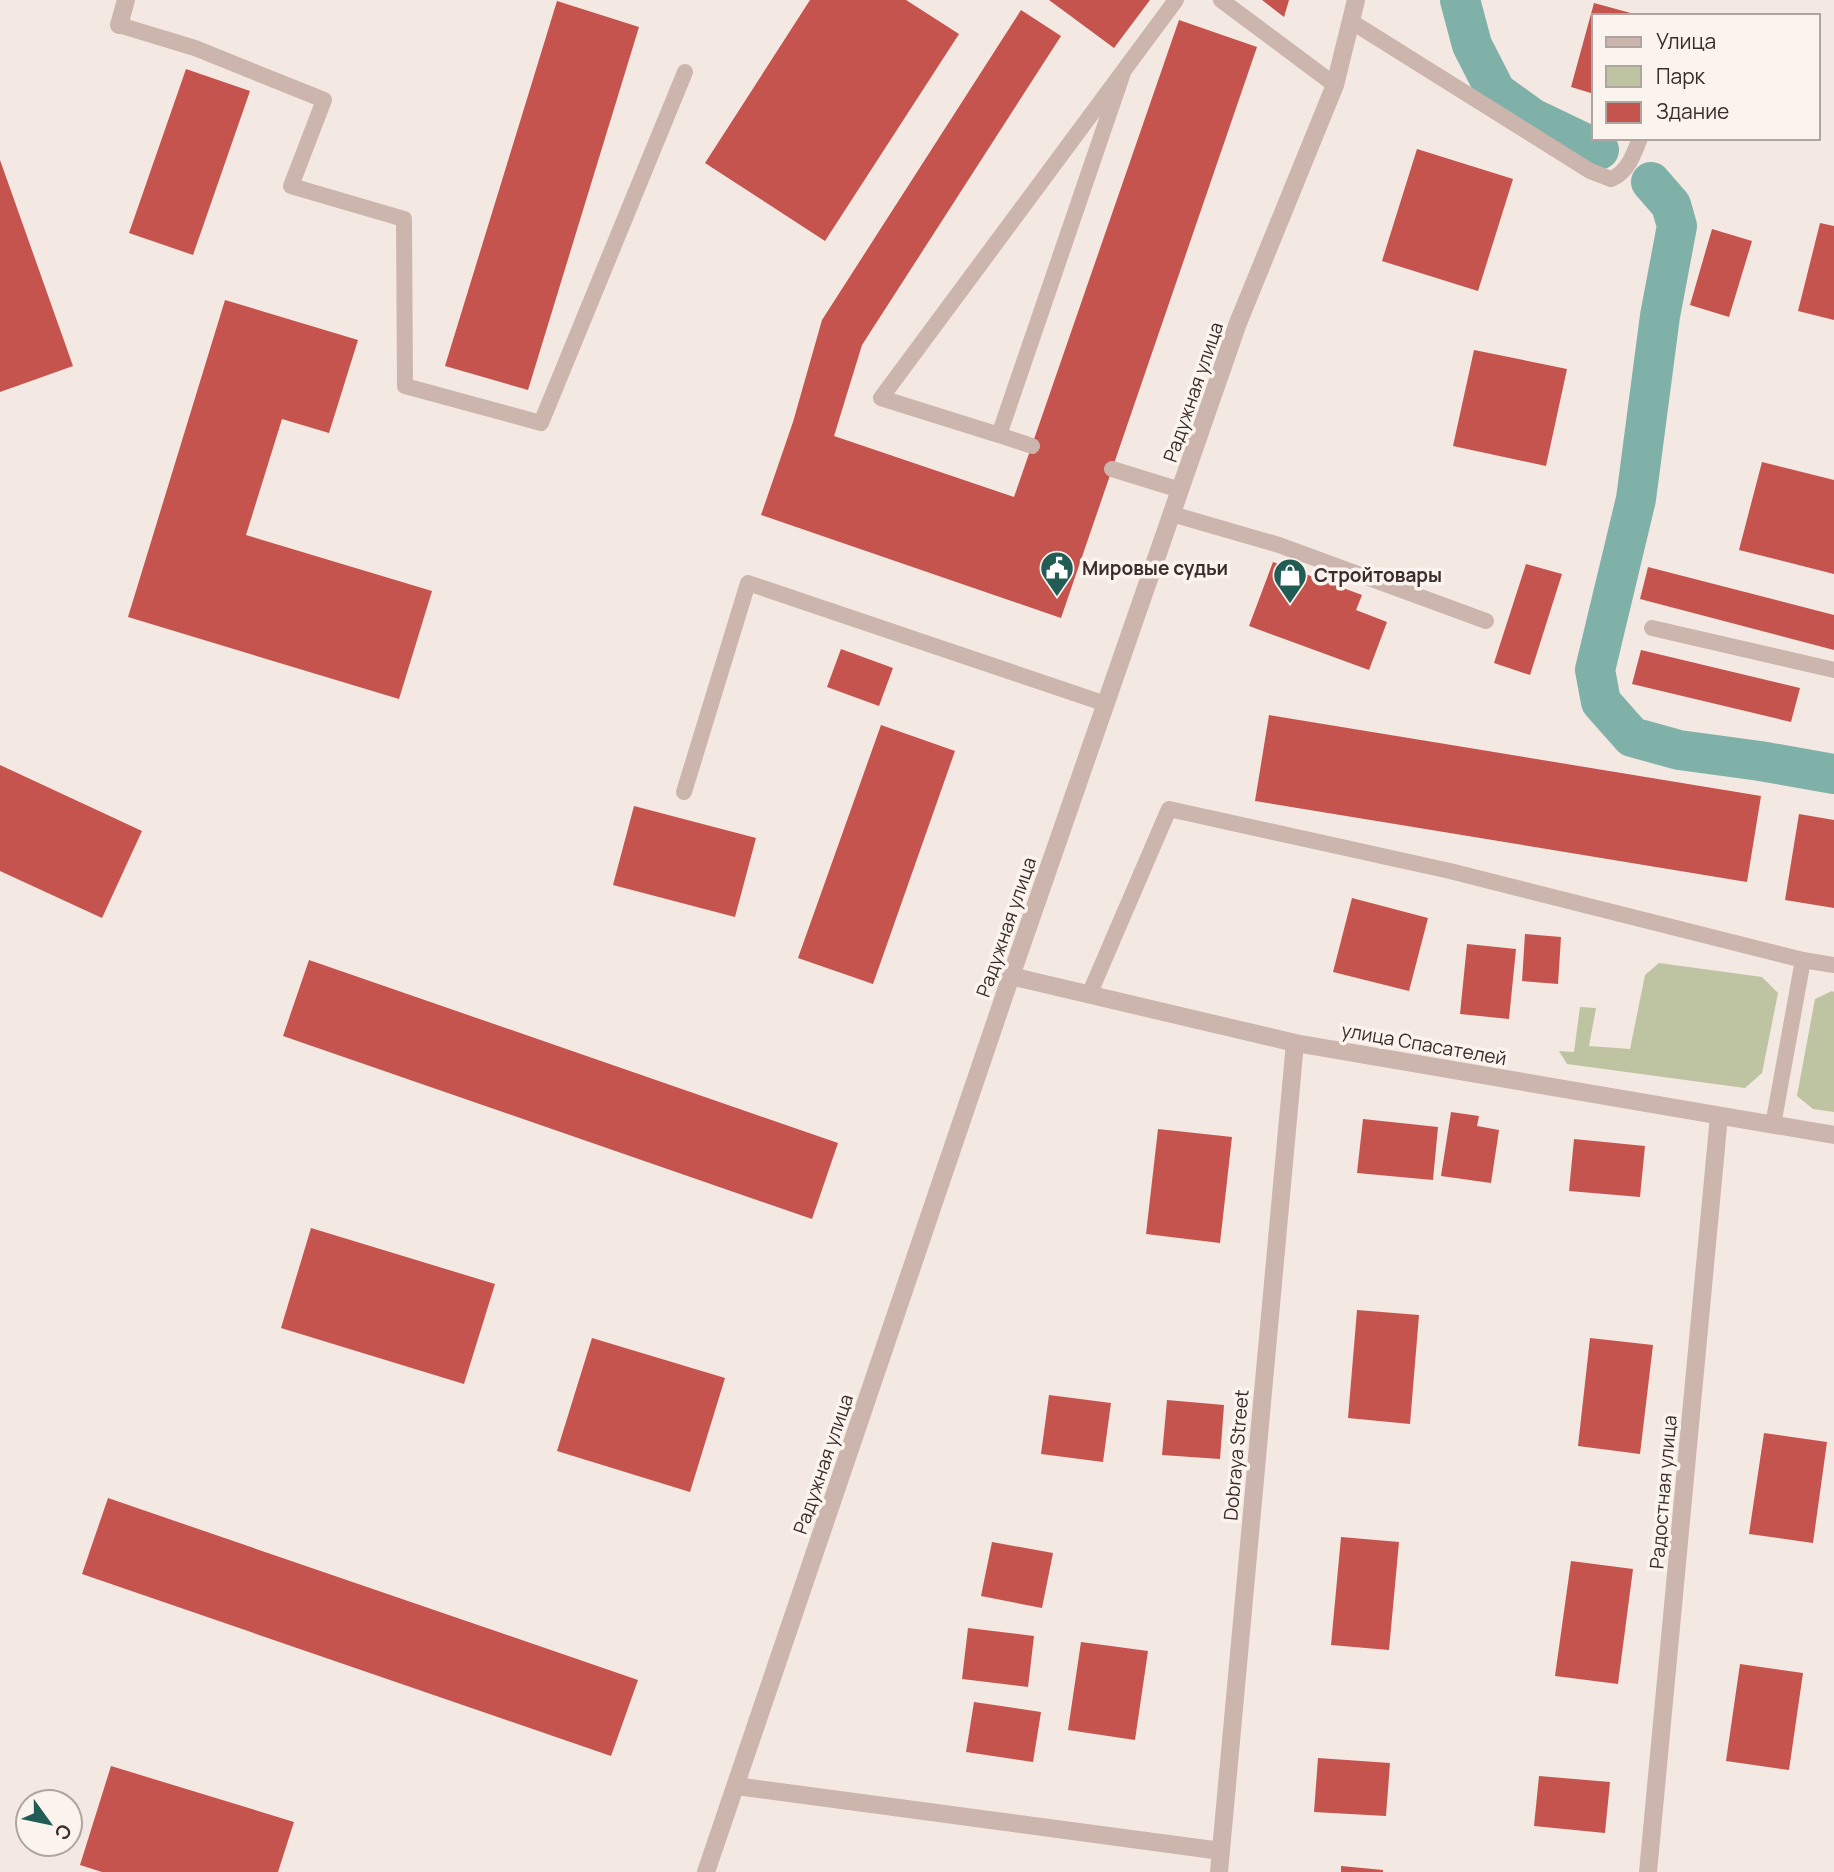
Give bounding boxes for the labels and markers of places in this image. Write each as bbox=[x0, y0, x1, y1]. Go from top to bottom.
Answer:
public building icon: Мировые судьи bbox=[1038, 549, 1076, 598]
place label: Мировые судьи bbox=[1082, 555, 1228, 581]
shop icon: Стройтовары bbox=[1271, 556, 1309, 605]
place label: Стройтовары bbox=[1314, 562, 1442, 588]

